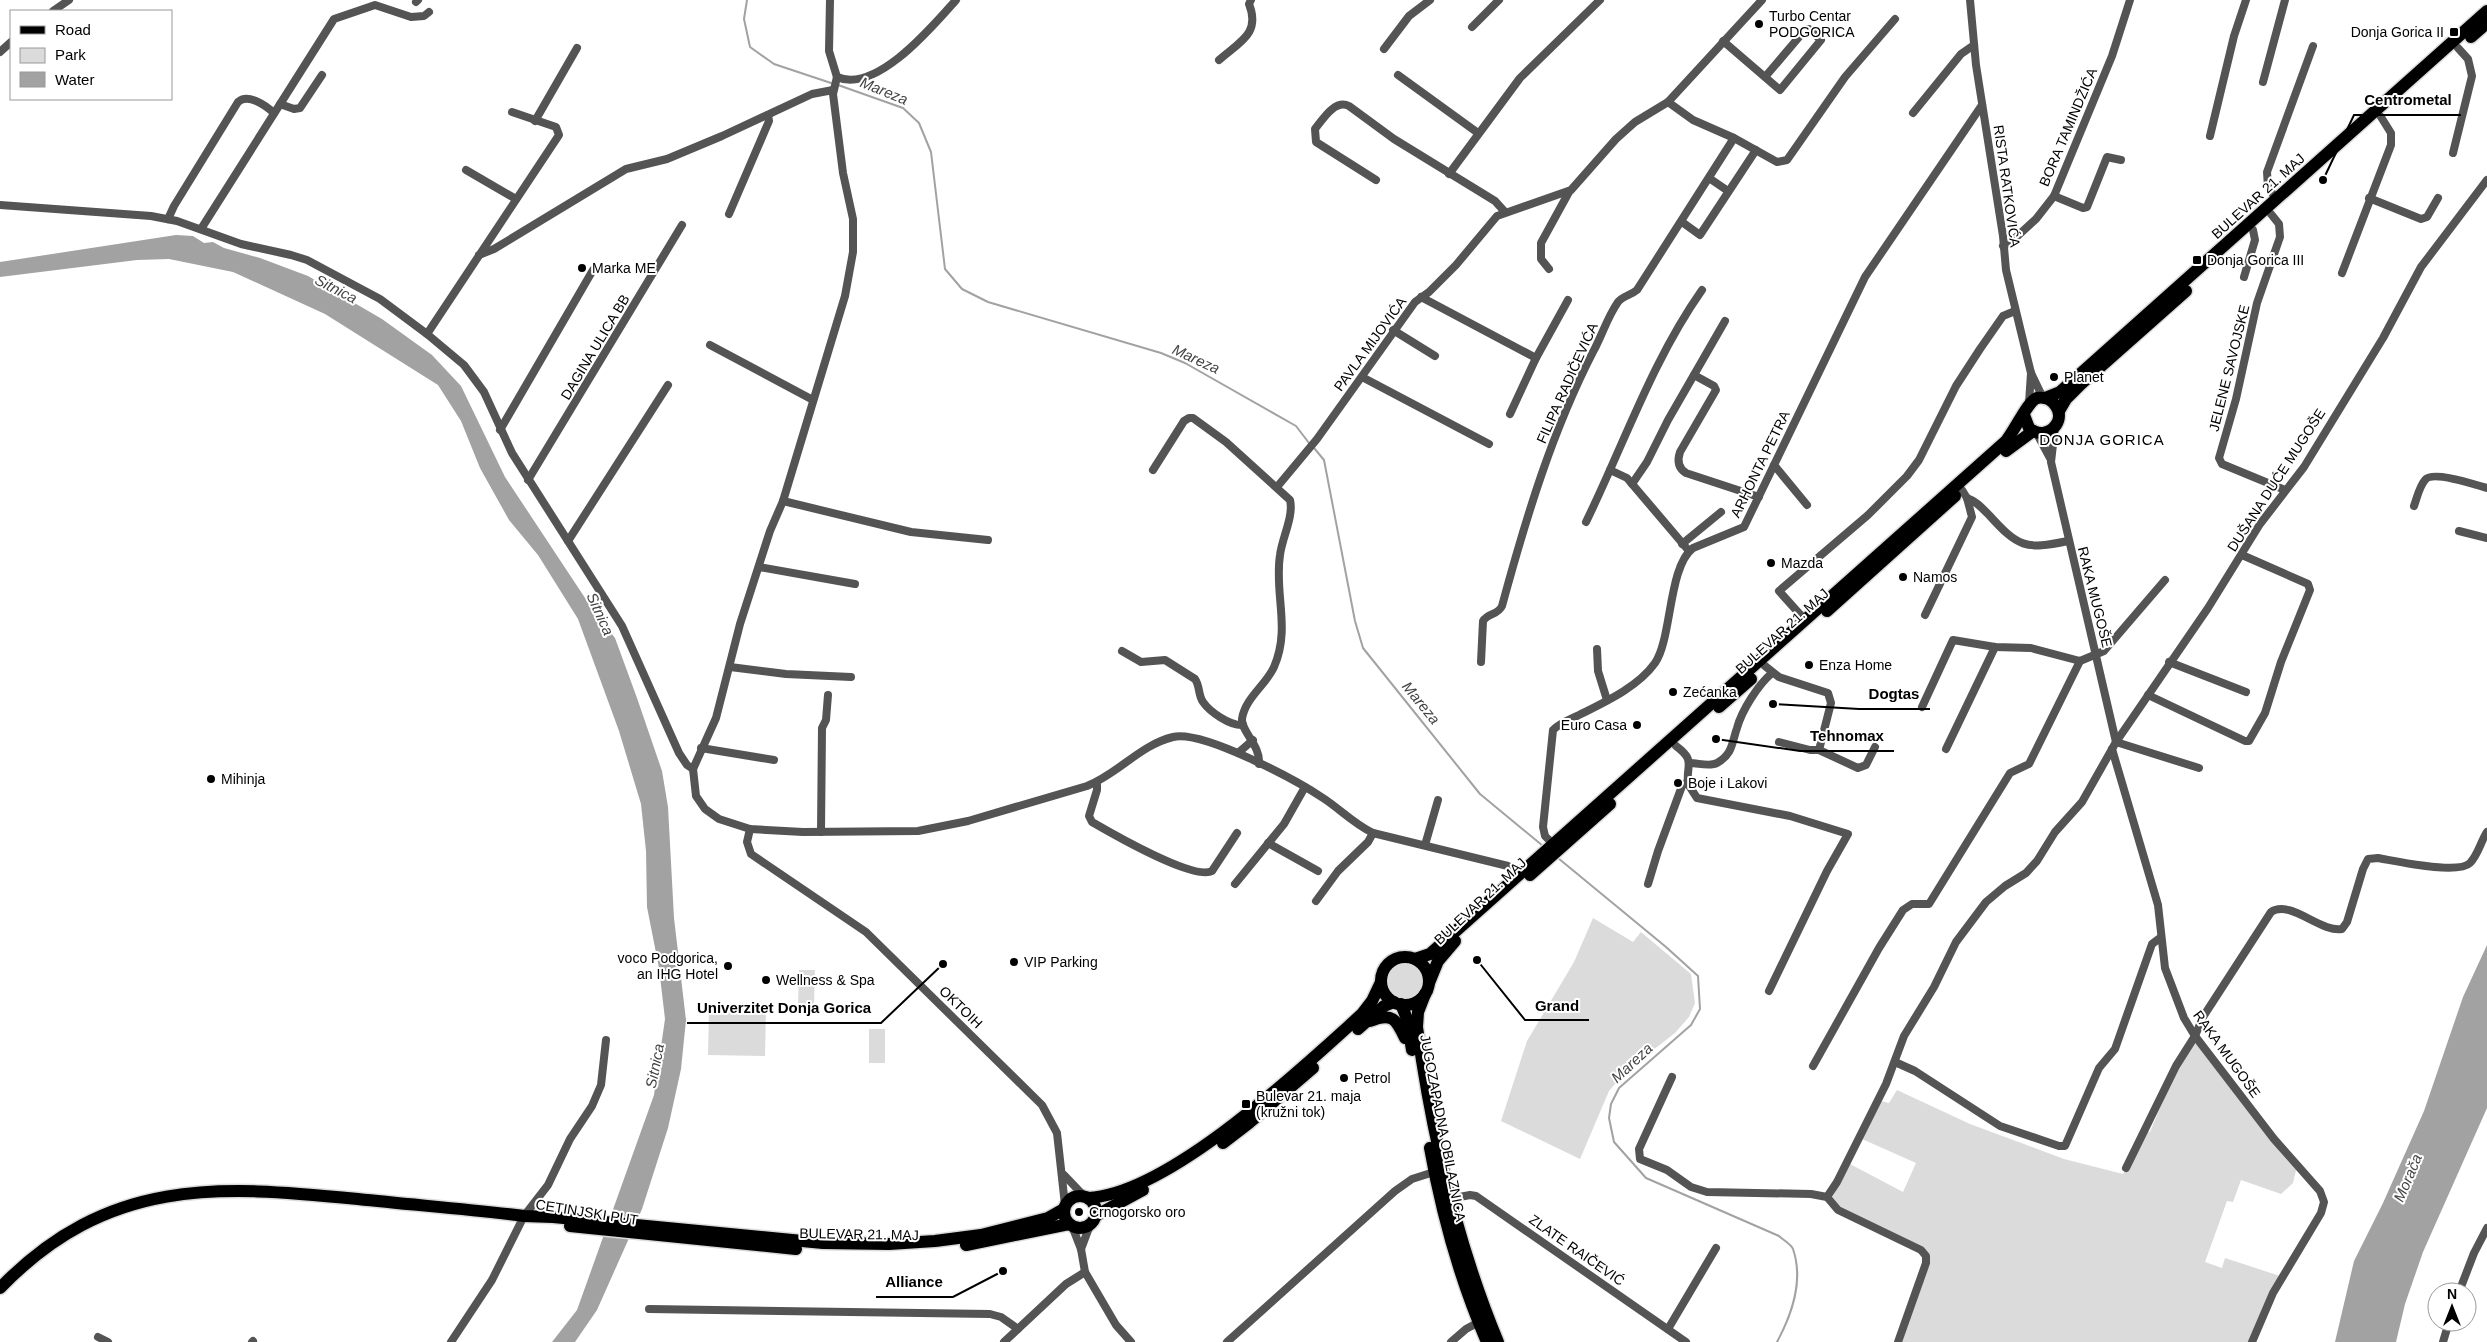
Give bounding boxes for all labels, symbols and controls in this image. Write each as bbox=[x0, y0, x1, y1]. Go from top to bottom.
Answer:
place label: Turbo Centar PODGORICA bbox=[1769, 8, 1855, 40]
legend bbox=[10, 10, 172, 100]
marker: Turbo Centar PODGORICA bbox=[1753, 18, 1765, 30]
text: Road bbox=[55, 21, 91, 38]
place label: Donja Gorica II bbox=[2351, 24, 2444, 40]
marker: Donja Gorica II bbox=[2448, 26, 2460, 38]
text: Park bbox=[55, 46, 86, 63]
street label: BORA TAMINDŽIĆA bbox=[2036, 65, 2100, 189]
text: Water bbox=[55, 71, 94, 88]
water label: Mareza bbox=[858, 73, 911, 108]
callout: Centrometal bbox=[2354, 85, 2461, 115]
text: Centrometal bbox=[2364, 91, 2452, 108]
street label: RISTA RATKOVIĆA bbox=[1991, 124, 2024, 249]
street label: BULEVAR 21. MAJ bbox=[2208, 150, 2308, 242]
place label: Donja Gorica III bbox=[2207, 252, 2304, 268]
marker: Donja Gorica III bbox=[2191, 254, 2203, 266]
place label: Marka ME bbox=[592, 260, 656, 276]
marker: Marka ME bbox=[576, 262, 588, 274]
water label: Sitnica bbox=[312, 271, 360, 306]
street label: DAGINA ULICA BB bbox=[557, 292, 633, 402]
street label: PAVLA MIJOVIĆA bbox=[1331, 293, 1410, 394]
street label: JELENE SAVOJSKE bbox=[2206, 303, 2252, 433]
street label: FILIPA RADIČEVIĆA bbox=[1533, 320, 1601, 446]
water label: Mareza bbox=[1170, 340, 1222, 377]
place label: Planet bbox=[2064, 369, 2104, 385]
marker: Planet bbox=[2048, 371, 2060, 383]
street label: DUŠANA DUĆE MUGOŠE bbox=[2224, 406, 2328, 554]
street label: ARHONTA PETRA bbox=[1727, 407, 1793, 520]
district label: DONJA GORICA bbox=[2039, 431, 2165, 448]
street label: RAKA MUGOŠE bbox=[2075, 545, 2115, 649]
place label: Mazda bbox=[1781, 555, 1823, 571]
marker: Mazda bbox=[1765, 557, 1777, 569]
place label: Namos bbox=[1913, 569, 1957, 585]
marker: Namos bbox=[1897, 571, 1909, 583]
street label: BULEVAR 21. MAJ bbox=[1732, 585, 1832, 677]
water label: Sitnica bbox=[584, 590, 617, 638]
place label: Enza Home bbox=[1819, 657, 1892, 673]
marker: Enza Home bbox=[1803, 659, 1815, 671]
water label: Mareza bbox=[1399, 678, 1444, 727]
callout: Dogtas bbox=[1859, 679, 1930, 709]
place label: Zećanka bbox=[1683, 684, 1737, 700]
text: Dogtas bbox=[1869, 685, 1919, 702]
marker: Zećanka bbox=[1667, 686, 1679, 698]
place label: Euro Casa bbox=[1561, 717, 1627, 733]
marker: Euro Casa bbox=[1631, 719, 1643, 731]
callout: Tehnomax bbox=[1800, 721, 1894, 751]
text: Tehnomax bbox=[1810, 727, 1885, 744]
place label: Mihinja bbox=[221, 771, 266, 787]
marker: Mihinja bbox=[205, 773, 217, 785]
place label: Boje i Lakovi bbox=[1688, 775, 1767, 791]
marker: Boje i Lakovi bbox=[1672, 777, 1684, 789]
street label: BULEVAR 21. MAJ bbox=[1431, 854, 1529, 948]
place label: voco Podgorica, an IHG Hotel bbox=[618, 950, 718, 982]
place label: VIP Parking bbox=[1024, 954, 1098, 970]
marker: VIP Parking bbox=[1008, 956, 1020, 968]
marker: voco Podgorica, an IHG Hotel bbox=[722, 960, 734, 972]
place label: Wellness & Spa bbox=[776, 972, 875, 988]
marker: Wellness & Spa bbox=[760, 974, 772, 986]
street label: OKTOIH bbox=[936, 983, 986, 1031]
callout: Grand bbox=[1525, 990, 1589, 1020]
callout: Univerzitet Donja Gorica bbox=[687, 993, 881, 1023]
text: Grand bbox=[1535, 997, 1579, 1014]
text: Univerzitet Donja Gorica bbox=[697, 999, 872, 1016]
street label: RAKA MUGOŠE bbox=[2190, 1007, 2264, 1101]
street label: JUGOZAPADNA OBILAZNICA bbox=[1417, 1033, 1469, 1224]
water label: Mareza bbox=[1608, 1039, 1656, 1086]
water label: Sitnica bbox=[642, 1042, 667, 1090]
place label: Petrol bbox=[1354, 1070, 1391, 1086]
marker: Petrol bbox=[1338, 1072, 1350, 1084]
place label: Bulevar 21. maja (kružni tok) bbox=[1256, 1088, 1361, 1120]
marker: Bulevar 21. maja (kružni tok) bbox=[1240, 1098, 1252, 1110]
water label: Morača bbox=[2390, 1151, 2425, 1204]
street label: CETINJSKI PUT bbox=[535, 1196, 640, 1228]
place label: Crnogorsko oro bbox=[1089, 1204, 1186, 1220]
marker: Crnogorsko oro bbox=[1073, 1206, 1085, 1218]
street label: ZLATE RAIČEVIĆ bbox=[1526, 1211, 1628, 1289]
street label: BULEVAR 21. MAJ bbox=[799, 1225, 919, 1243]
callout: Alliance bbox=[876, 1267, 953, 1297]
text: Alliance bbox=[885, 1273, 943, 1290]
north arrow bbox=[2427, 1282, 2477, 1332]
text: N bbox=[2447, 1286, 2457, 1302]

